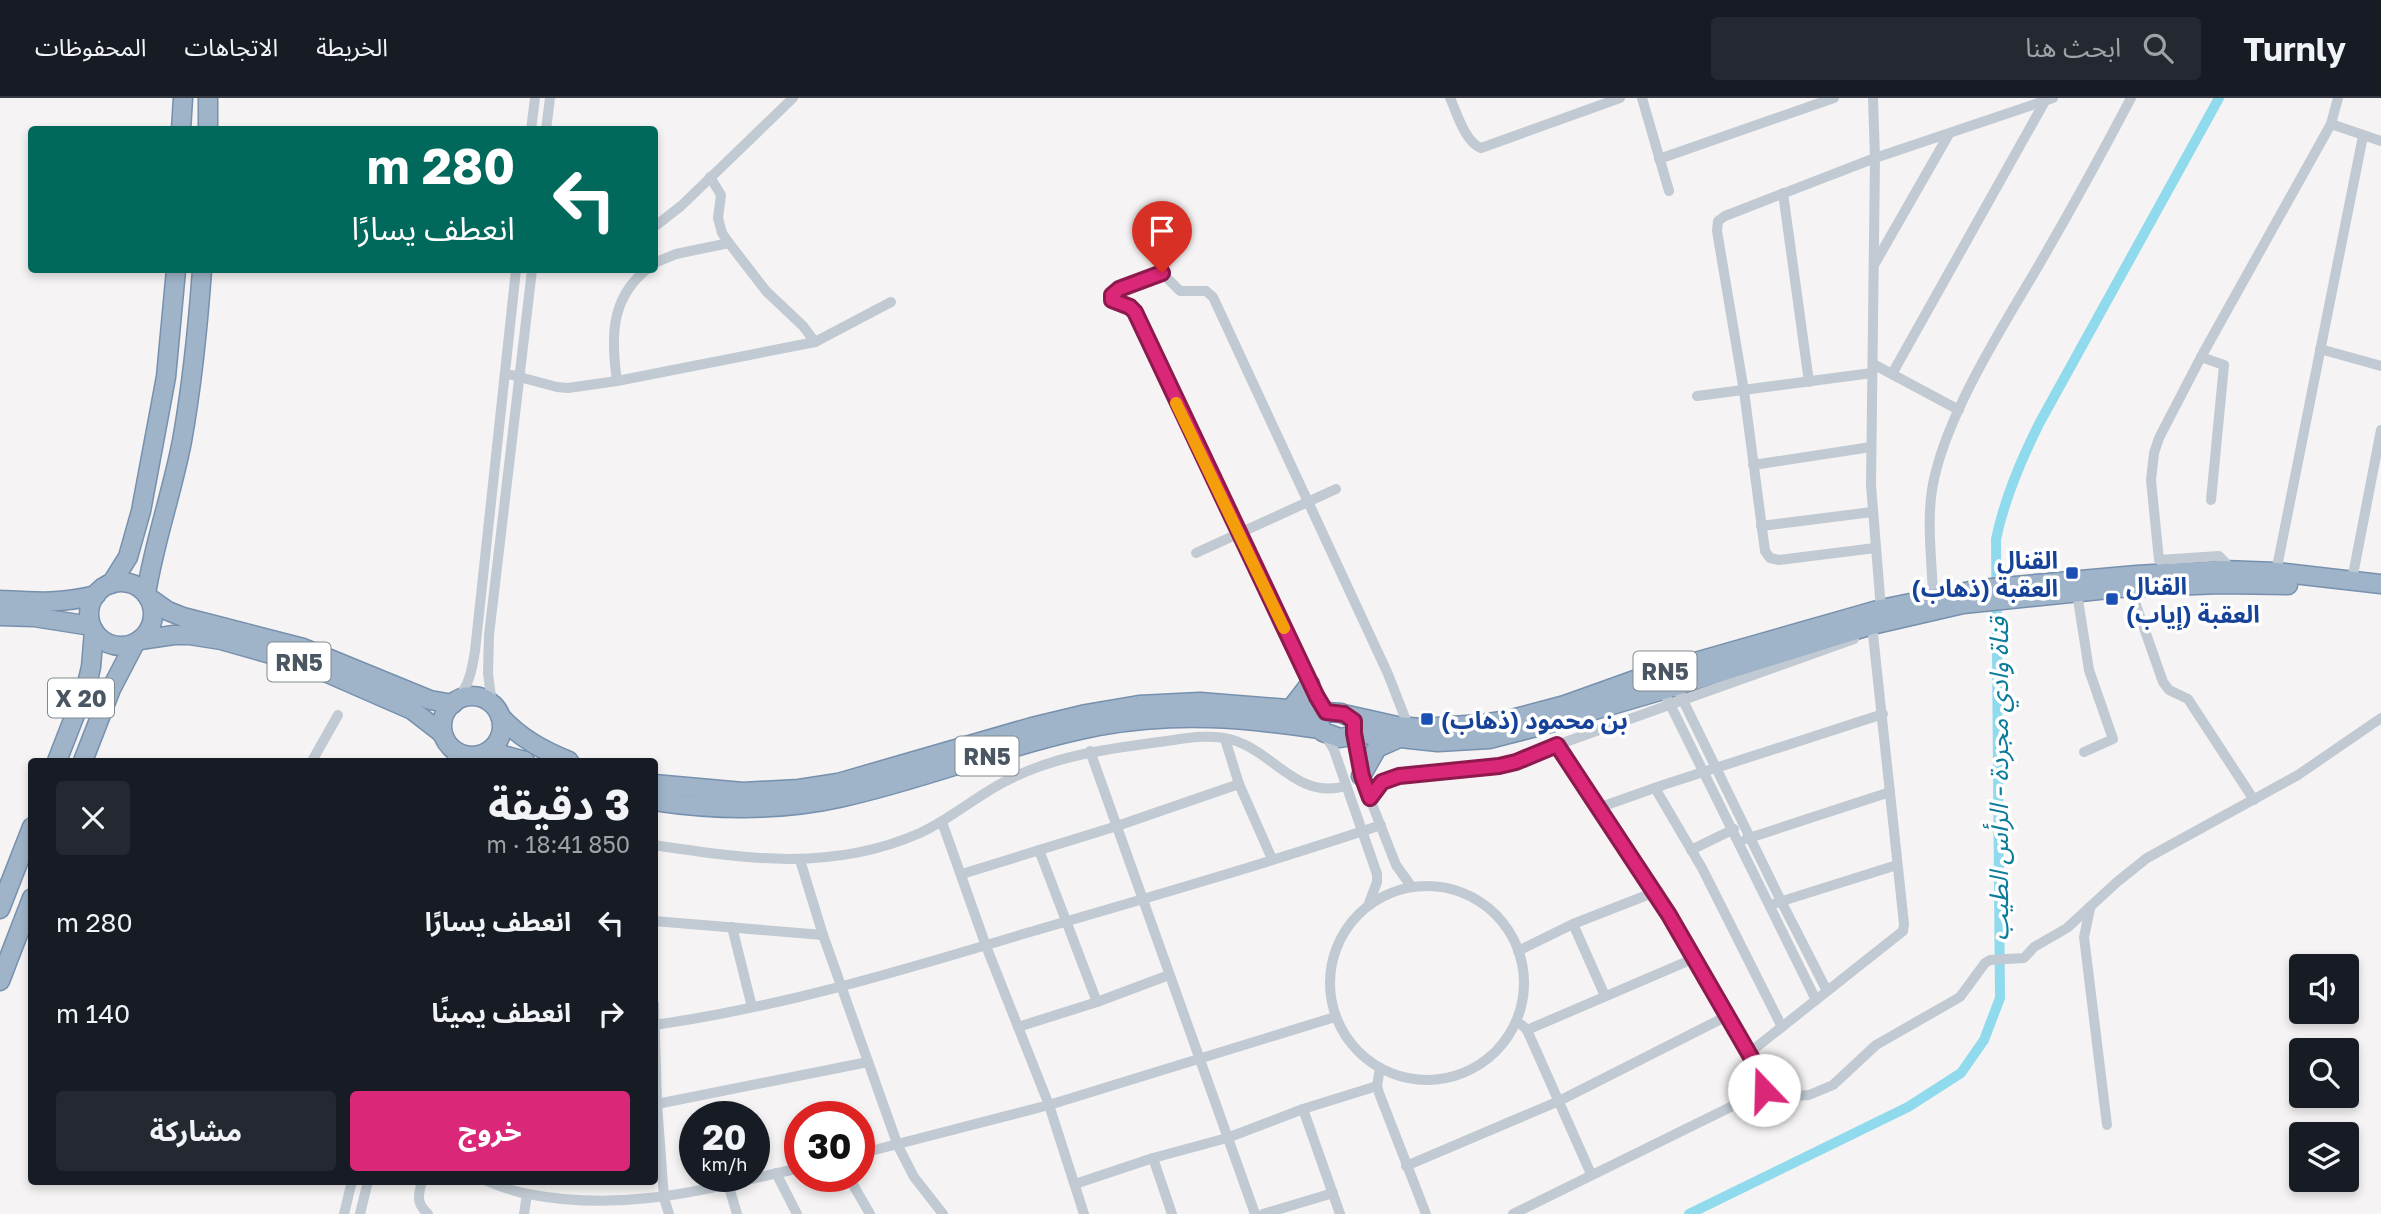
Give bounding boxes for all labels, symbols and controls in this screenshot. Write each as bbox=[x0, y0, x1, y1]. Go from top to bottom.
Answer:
search box bbox=[1711, 17, 2201, 80]
icon: search bbox=[2139, 29, 2177, 67]
text: Turnly bbox=[2243, 29, 2346, 68]
text: المحفوظات bbox=[35, 32, 146, 61]
text: الاتجاهات bbox=[184, 32, 278, 61]
text: الخريطة bbox=[316, 32, 388, 61]
text: ابحث هنا bbox=[2025, 32, 2121, 63]
text: 280 m bbox=[367, 136, 515, 195]
icon: left bbox=[539, 154, 630, 245]
pin bbox=[1132, 201, 1192, 273]
text: انعطف يسارًا bbox=[352, 209, 515, 247]
icon: arrive bbox=[1143, 212, 1181, 250]
place label: القنال العقبة (ذهاب) bbox=[1912, 545, 2058, 603]
marker: القنال العقبة (ذهاب) bbox=[2064, 565, 2080, 581]
place label: القنال العقبة (إياب) bbox=[2126, 571, 2260, 631]
marker: القنال العقبة (إياب) bbox=[2104, 591, 2120, 607]
water label: قناة وادي مجردة - الرأس الطيب bbox=[1982, 616, 2019, 941]
road number: RN5 bbox=[268, 642, 330, 682]
road number: RN5 bbox=[1634, 652, 1696, 691]
road number: X 20 bbox=[48, 678, 114, 718]
place label: بن محمود (ذهاب) bbox=[1441, 705, 1628, 735]
marker: بن محمود (ذهاب) bbox=[1419, 711, 1435, 727]
road number: RN5 bbox=[956, 736, 1018, 776]
text: 3 دقيقة bbox=[488, 779, 630, 829]
button: close bbox=[56, 781, 130, 855]
text: 850 m · 18:41 bbox=[487, 830, 630, 858]
icon: left bbox=[592, 904, 630, 942]
text: انعطف يسارًا bbox=[425, 906, 571, 937]
text: 280 m bbox=[56, 907, 133, 938]
map controls bbox=[2289, 954, 2359, 1192]
button: sound bbox=[2289, 954, 2359, 1024]
icon: right bbox=[592, 995, 630, 1033]
text: انعطف يمينًا bbox=[432, 997, 571, 1028]
text: 140 m bbox=[56, 998, 130, 1029]
button: search bbox=[2289, 1038, 2359, 1108]
position arrow bbox=[1727, 1053, 1801, 1127]
button: مشاركة bbox=[56, 1091, 336, 1171]
button: خروج bbox=[350, 1091, 630, 1171]
speed limit sign: 30 bbox=[784, 1101, 875, 1192]
text: 20 bbox=[702, 1116, 747, 1158]
button: layers bbox=[2289, 1122, 2359, 1192]
text: km/h bbox=[702, 1153, 747, 1175]

